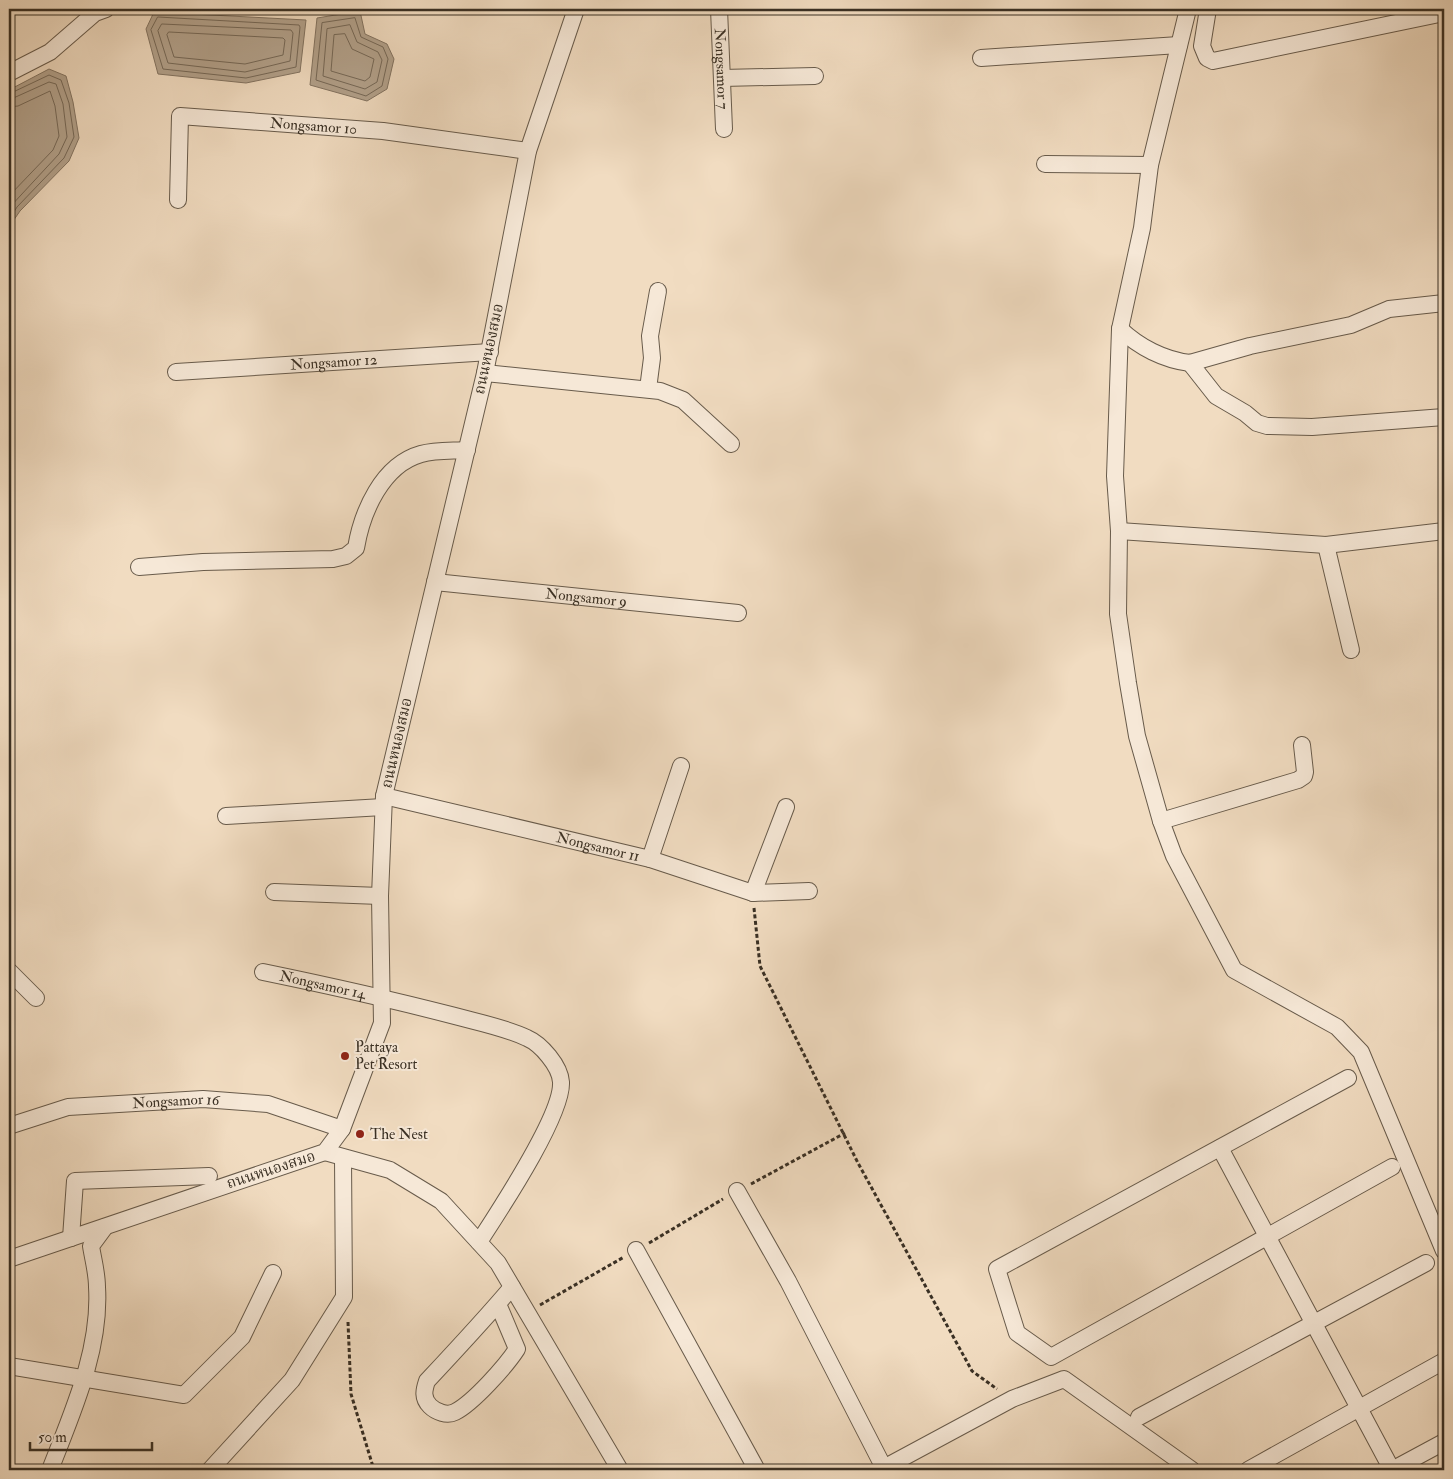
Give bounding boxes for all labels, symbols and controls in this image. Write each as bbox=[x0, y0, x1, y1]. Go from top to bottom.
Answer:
street label: Nongsamor 7 bbox=[710, 28, 733, 110]
street label: Nongsamor 10 bbox=[269, 113, 358, 139]
street label: ถนนหนองสมอ bbox=[470, 302, 508, 396]
street label: Nongsamor 12 bbox=[290, 350, 378, 374]
street label: Nongsamor 9 bbox=[544, 584, 628, 611]
street label: ถนนหนองสมอ bbox=[377, 696, 417, 790]
street label: Nongsamor 11 bbox=[555, 828, 642, 866]
street label: Nongsamor 14 bbox=[278, 966, 369, 1004]
place label: Pattaya Pet Resort bbox=[355, 1038, 418, 1074]
marker: Pattaya Pet Resort bbox=[339, 1050, 351, 1062]
street label: Nongsamor 16 bbox=[132, 1089, 221, 1113]
place label: The Nest bbox=[370, 1125, 428, 1144]
marker: The Nest bbox=[354, 1128, 366, 1140]
street label: ถนนหนองสมอ bbox=[224, 1147, 318, 1193]
scale bar bbox=[30, 1419, 152, 1451]
text: 50 m bbox=[38, 1428, 67, 1447]

